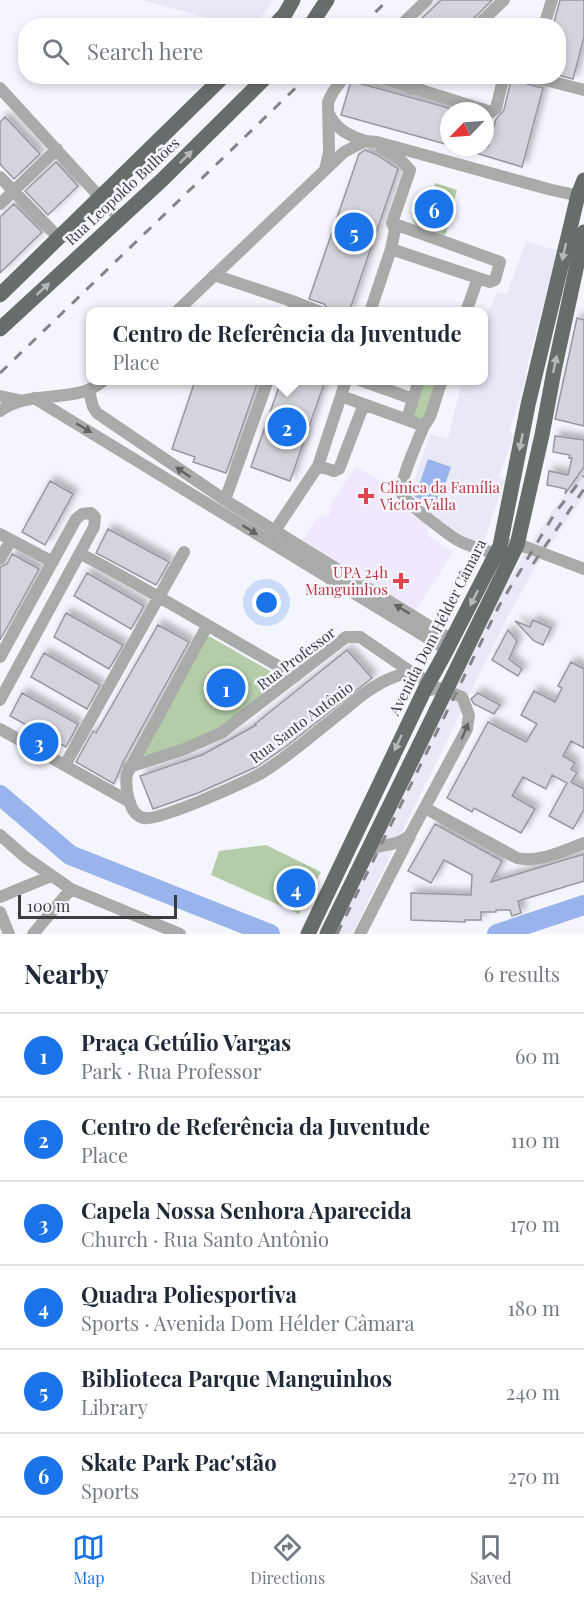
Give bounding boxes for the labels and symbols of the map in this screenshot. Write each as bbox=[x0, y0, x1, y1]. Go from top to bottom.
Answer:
north arrow bbox=[440, 102, 494, 156]
street label: Rua Leopoldo Bulhões bbox=[61, 133, 183, 249]
one-way arrow bbox=[178, 150, 192, 164]
pin: 6 bbox=[414, 186, 454, 232]
pin: 5 bbox=[334, 210, 374, 254]
one-way arrow bbox=[559, 243, 569, 261]
one-way arrow bbox=[35, 282, 50, 296]
one-way arrow bbox=[551, 355, 560, 374]
pin: 2 bbox=[268, 404, 306, 450]
one-way arrow bbox=[76, 422, 92, 433]
one-way arrow bbox=[516, 433, 525, 452]
one-way arrow bbox=[176, 466, 192, 478]
place label: Clínica da Família Victor Valla bbox=[379, 477, 501, 514]
marker: Clínica da Família Victor Valla bbox=[357, 487, 375, 505]
one-way arrow bbox=[242, 524, 258, 535]
street label: Avenida Dom Hélder Câmara bbox=[383, 535, 491, 719]
place label: UPA 24h Manguinhos bbox=[305, 562, 388, 599]
marker: UPA 24h Manguinhos bbox=[392, 572, 410, 590]
your location bbox=[252, 588, 281, 617]
one-way arrow bbox=[469, 589, 478, 606]
one-way arrow bbox=[394, 604, 410, 615]
street label: Rua Professor bbox=[253, 622, 340, 694]
pin: 1 bbox=[206, 666, 246, 710]
street label: Rua Santo Antônio bbox=[245, 677, 357, 767]
pin: 3 bbox=[20, 720, 58, 764]
one-way arrow bbox=[461, 722, 470, 740]
one-way arrow bbox=[394, 735, 403, 752]
pin: 4 bbox=[276, 866, 316, 910]
scale bar bbox=[18, 892, 177, 920]

